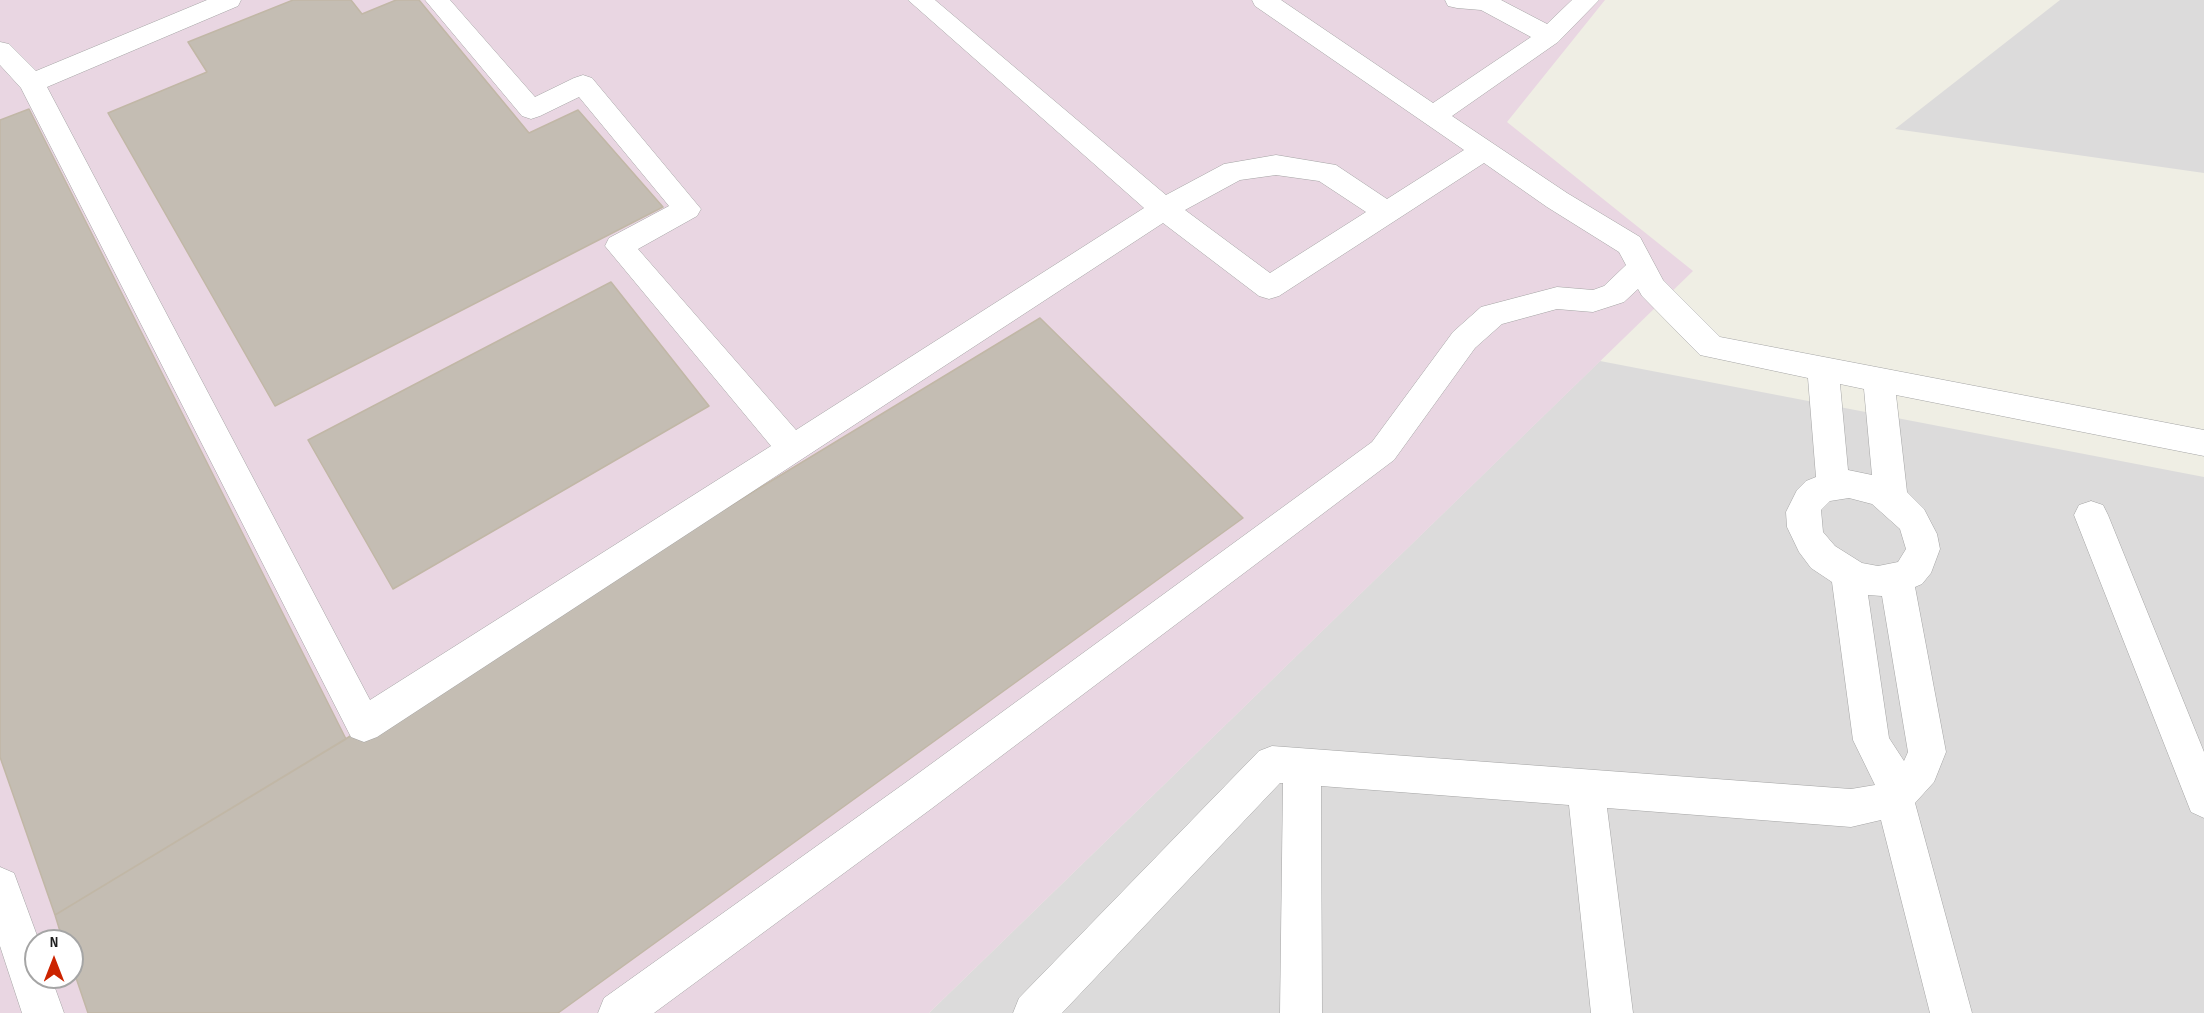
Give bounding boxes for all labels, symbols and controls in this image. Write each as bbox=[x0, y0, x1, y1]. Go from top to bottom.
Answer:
north arrow bbox=[24, 929, 84, 989]
text: N bbox=[50, 933, 58, 952]

